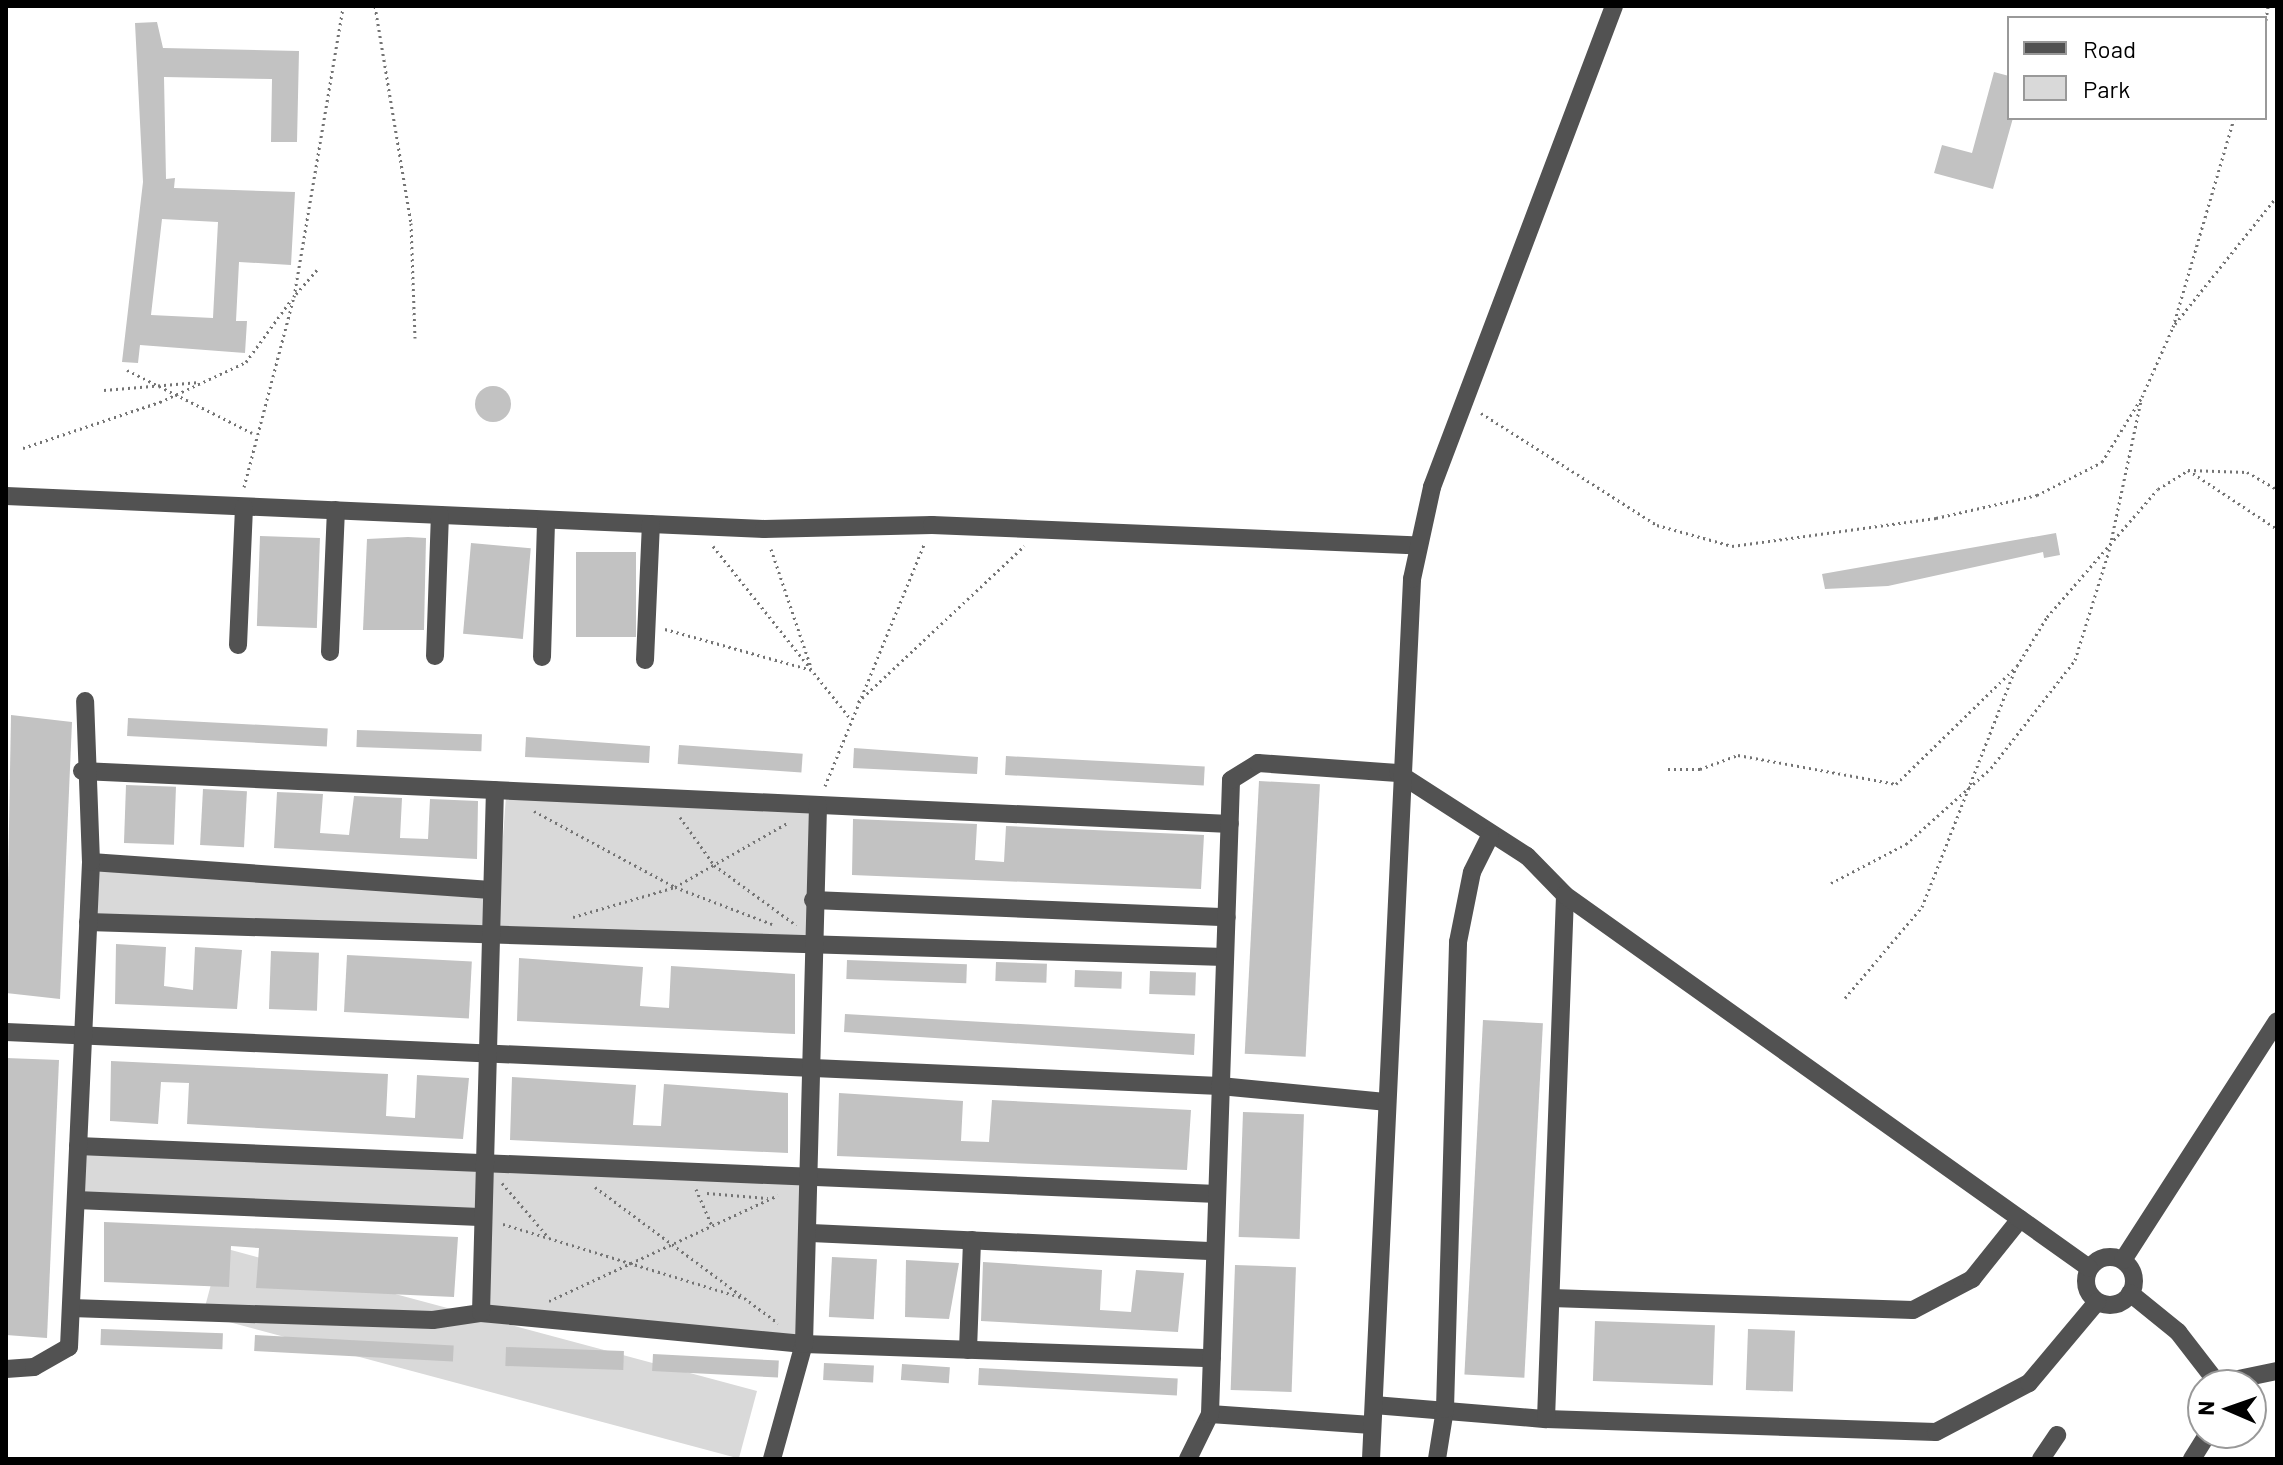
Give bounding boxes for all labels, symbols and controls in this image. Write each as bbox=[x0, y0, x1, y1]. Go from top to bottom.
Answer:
legend bbox=[2007, 16, 2267, 120]
text: Road bbox=[2083, 34, 2136, 63]
text: Park bbox=[2083, 74, 2130, 103]
north arrow bbox=[2187, 1369, 2267, 1449]
text: N bbox=[2192, 1400, 2218, 1416]

